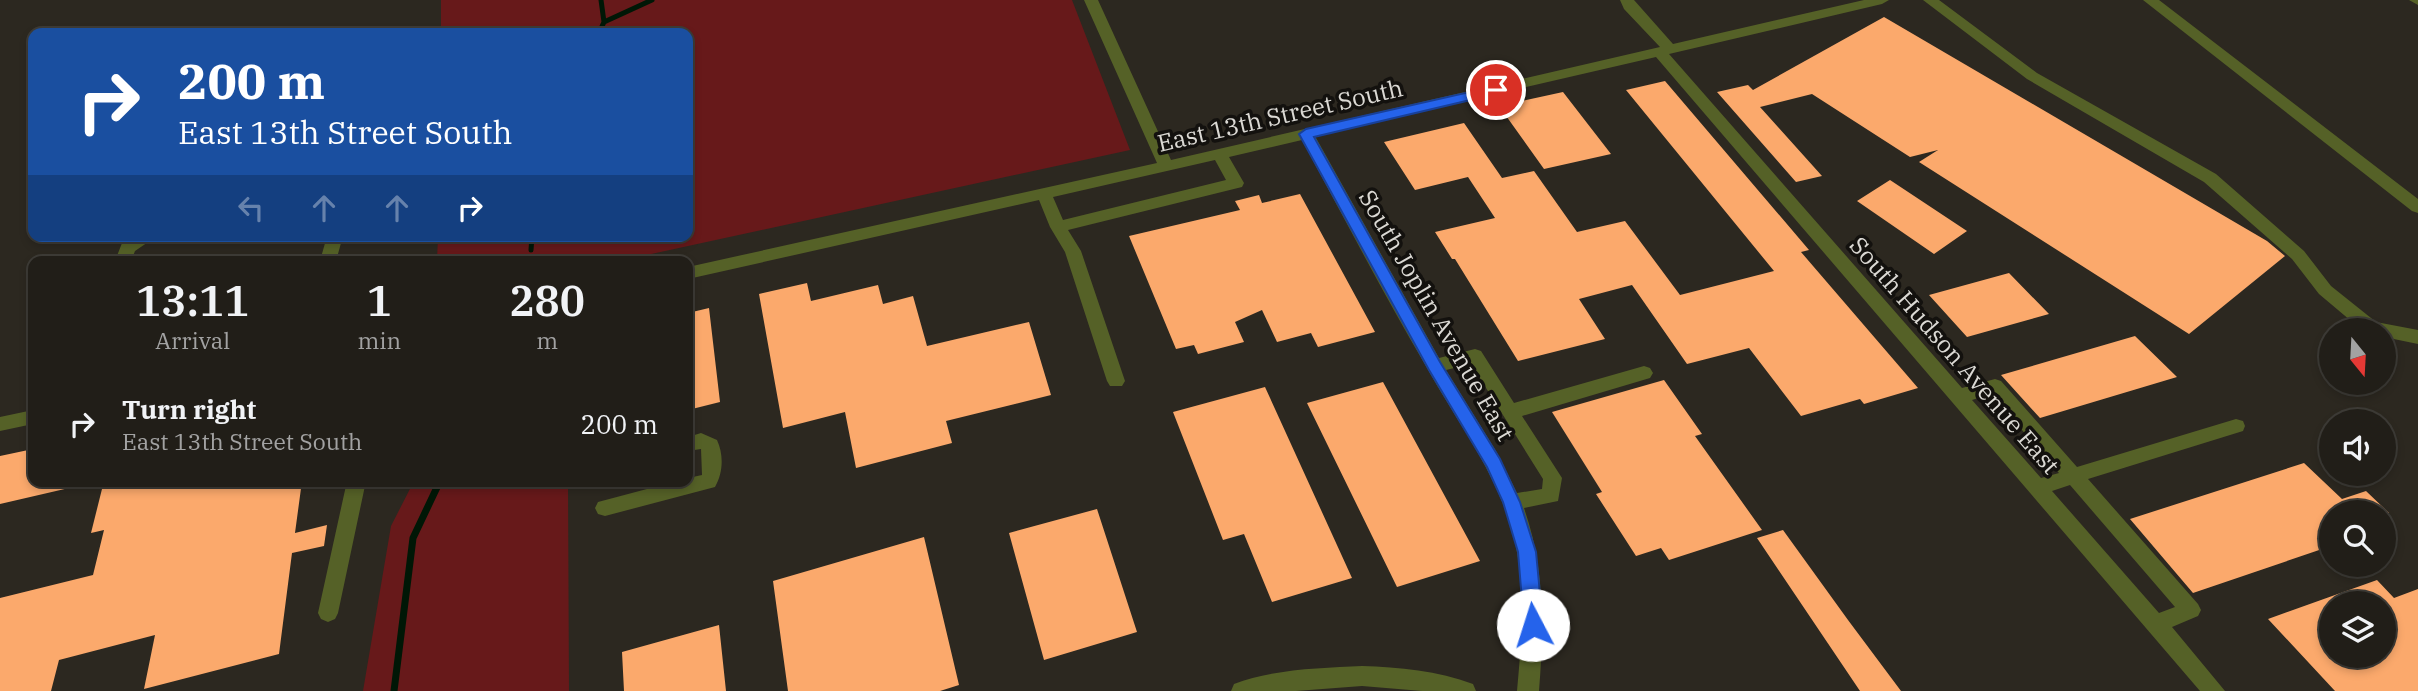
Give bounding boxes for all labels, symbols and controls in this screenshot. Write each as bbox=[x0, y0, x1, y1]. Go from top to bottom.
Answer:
text: 200 m bbox=[178, 49, 325, 112]
icon: right bbox=[63, 56, 154, 147]
pin bbox=[1466, 60, 1526, 120]
street label: East 13th Street South bbox=[1154, 71, 1406, 159]
icon: arrive bbox=[1477, 71, 1515, 109]
text: East 13th Street South bbox=[178, 111, 512, 153]
street label: South Joplin Avenue East bbox=[1352, 184, 1522, 446]
icon: left bbox=[232, 189, 270, 227]
icon: ahead bbox=[305, 189, 343, 227]
icon: ahead bbox=[378, 189, 416, 227]
icon: right bbox=[451, 189, 489, 227]
street label: South Hudson Avenue East bbox=[1843, 230, 2067, 480]
text: 13:11 bbox=[136, 273, 249, 328]
text: 1 bbox=[367, 273, 392, 328]
text: 280 bbox=[509, 273, 585, 328]
north arrow bbox=[2319, 318, 2396, 396]
map controls bbox=[2319, 318, 2396, 668]
text: Arrival bbox=[155, 325, 230, 355]
text: min bbox=[357, 325, 401, 355]
text: m bbox=[536, 325, 558, 355]
text: Turn right bbox=[122, 392, 256, 426]
icon: right bbox=[63, 405, 101, 443]
text: 200 m bbox=[580, 407, 658, 441]
button: sound bbox=[2319, 409, 2396, 486]
text: East 13th Street South bbox=[122, 426, 362, 456]
button: search bbox=[2319, 500, 2396, 577]
position arrow bbox=[1496, 588, 1570, 662]
button: layers bbox=[2319, 591, 2396, 668]

